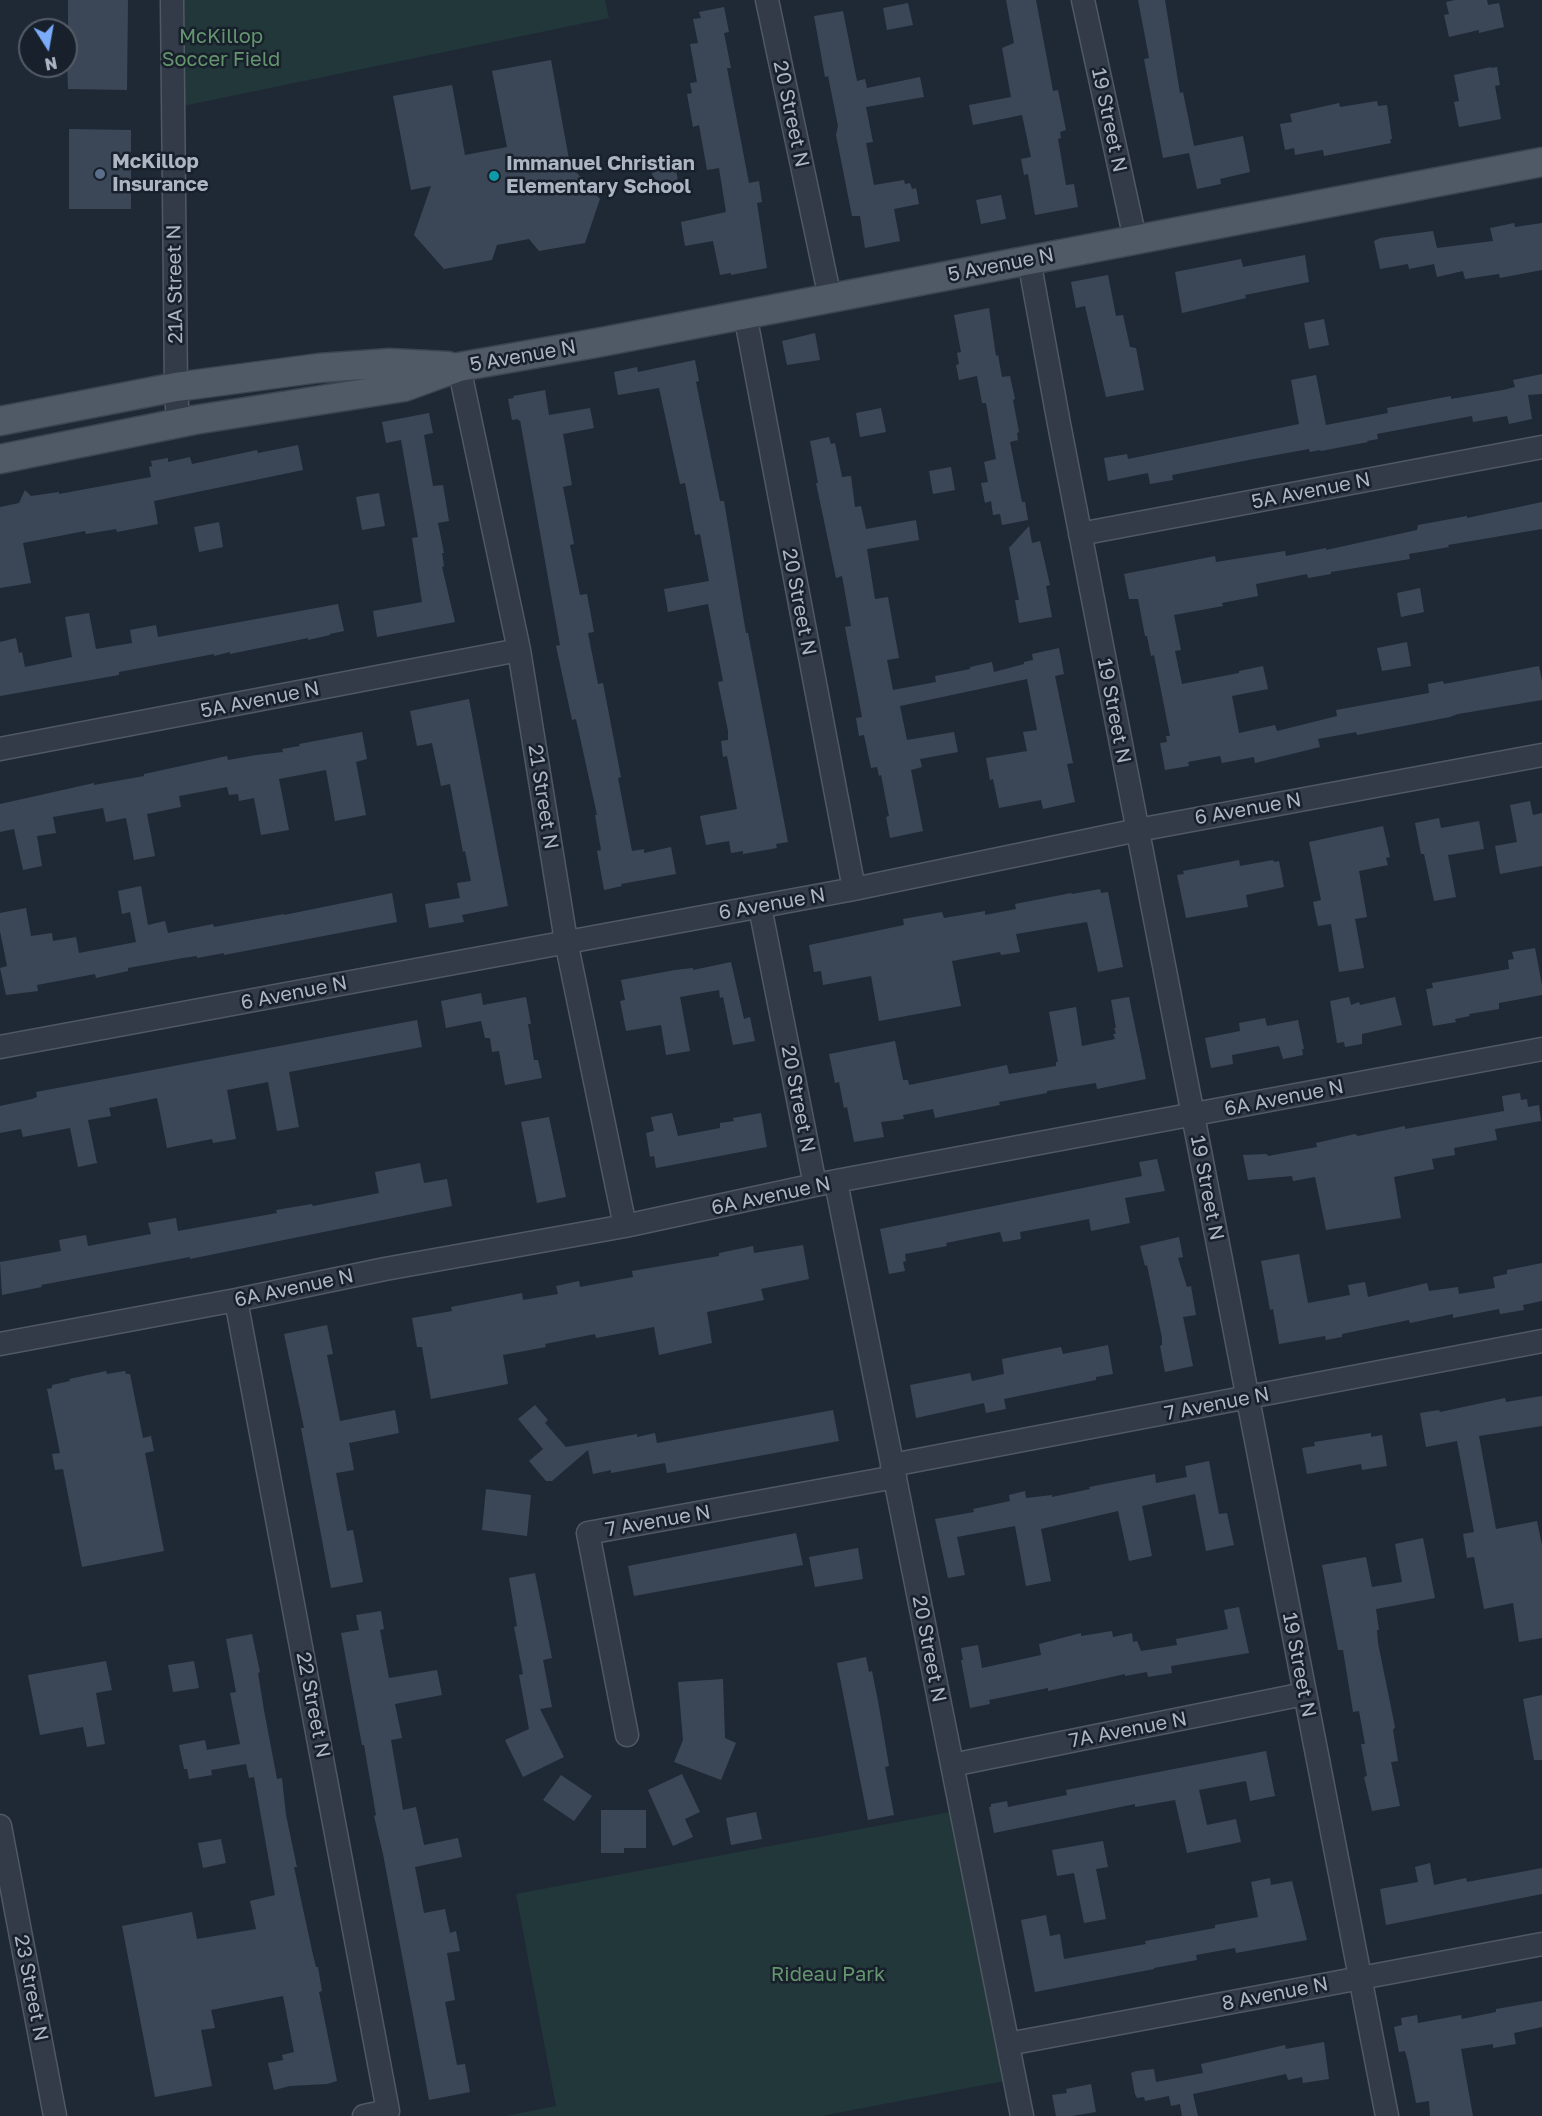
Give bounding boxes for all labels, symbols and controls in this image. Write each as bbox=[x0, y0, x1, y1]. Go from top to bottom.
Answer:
north arrow bbox=[18, 18, 78, 78]
park label: McKillop Soccer Field bbox=[162, 25, 280, 72]
text: N bbox=[43, 53, 59, 75]
street label: 20 Street N bbox=[768, 58, 814, 170]
street label: 19 Street N bbox=[1086, 66, 1132, 174]
place label: McKillop Insurance bbox=[112, 150, 209, 197]
place label: Immanuel Christian Elementary School bbox=[506, 152, 695, 199]
marker: McKillop Insurance bbox=[93, 167, 107, 181]
marker: Immanuel Christian Elementary School bbox=[487, 169, 501, 183]
street label: 21A Street N bbox=[162, 224, 188, 344]
street label: 5 Avenue N bbox=[946, 243, 1056, 287]
street label: 5 Avenue N bbox=[468, 335, 578, 377]
street label: 5A Avenue N bbox=[1249, 468, 1373, 514]
street label: 20 Street N bbox=[777, 547, 821, 657]
street label: 19 Street N bbox=[1092, 657, 1136, 765]
street label: 5A Avenue N bbox=[198, 677, 322, 723]
street label: 21 Street N bbox=[523, 743, 563, 851]
street label: 6 Avenue N bbox=[1193, 788, 1303, 830]
street label: 6 Avenue N bbox=[717, 883, 827, 925]
street label: 6 Avenue N bbox=[239, 971, 349, 1015]
street label: 20 Street N bbox=[776, 1044, 820, 1154]
street label: 6A Avenue N bbox=[1222, 1075, 1346, 1121]
street label: 19 Street N bbox=[1185, 1134, 1229, 1242]
street label: 6A Avenue N bbox=[709, 1172, 833, 1220]
street label: 6A Avenue N bbox=[232, 1264, 356, 1312]
street label: 7 Avenue N bbox=[1162, 1382, 1272, 1426]
street label: 7 Avenue N bbox=[604, 1500, 712, 1542]
street label: 20 Street N bbox=[907, 1594, 951, 1704]
street label: 19 Street N bbox=[1277, 1611, 1321, 1719]
street label: 22 Street N bbox=[291, 1650, 335, 1760]
street label: 7A Avenue N bbox=[1067, 1707, 1189, 1753]
street label: 23 Street N bbox=[9, 1933, 53, 2043]
park label: Rideau Park bbox=[771, 1963, 885, 1987]
street label: 8 Avenue N bbox=[1220, 1972, 1330, 2016]

